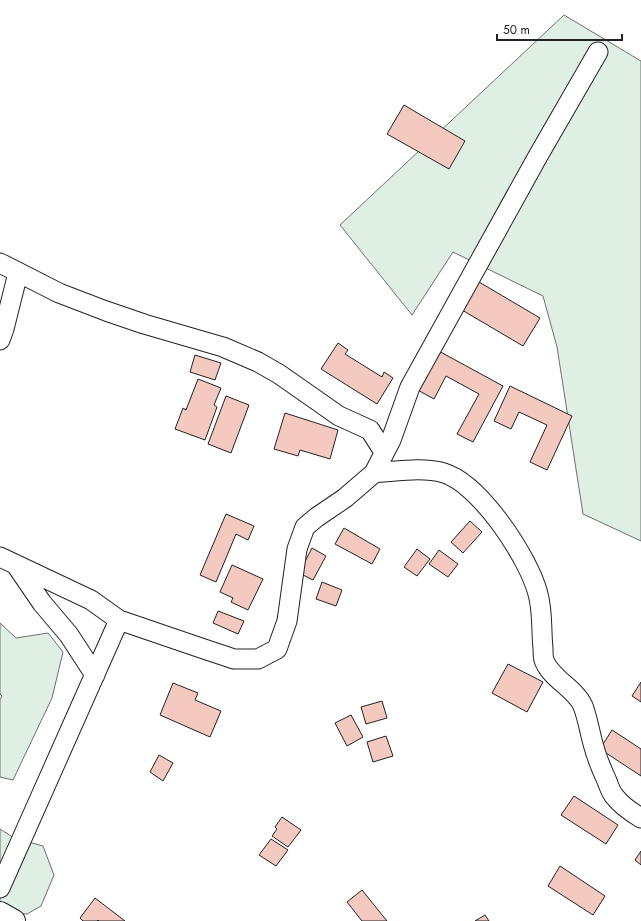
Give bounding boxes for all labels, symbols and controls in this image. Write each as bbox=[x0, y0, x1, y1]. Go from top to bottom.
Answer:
scale bar bbox=[497, 16, 622, 42]
text: 50 m bbox=[503, 21, 530, 39]

